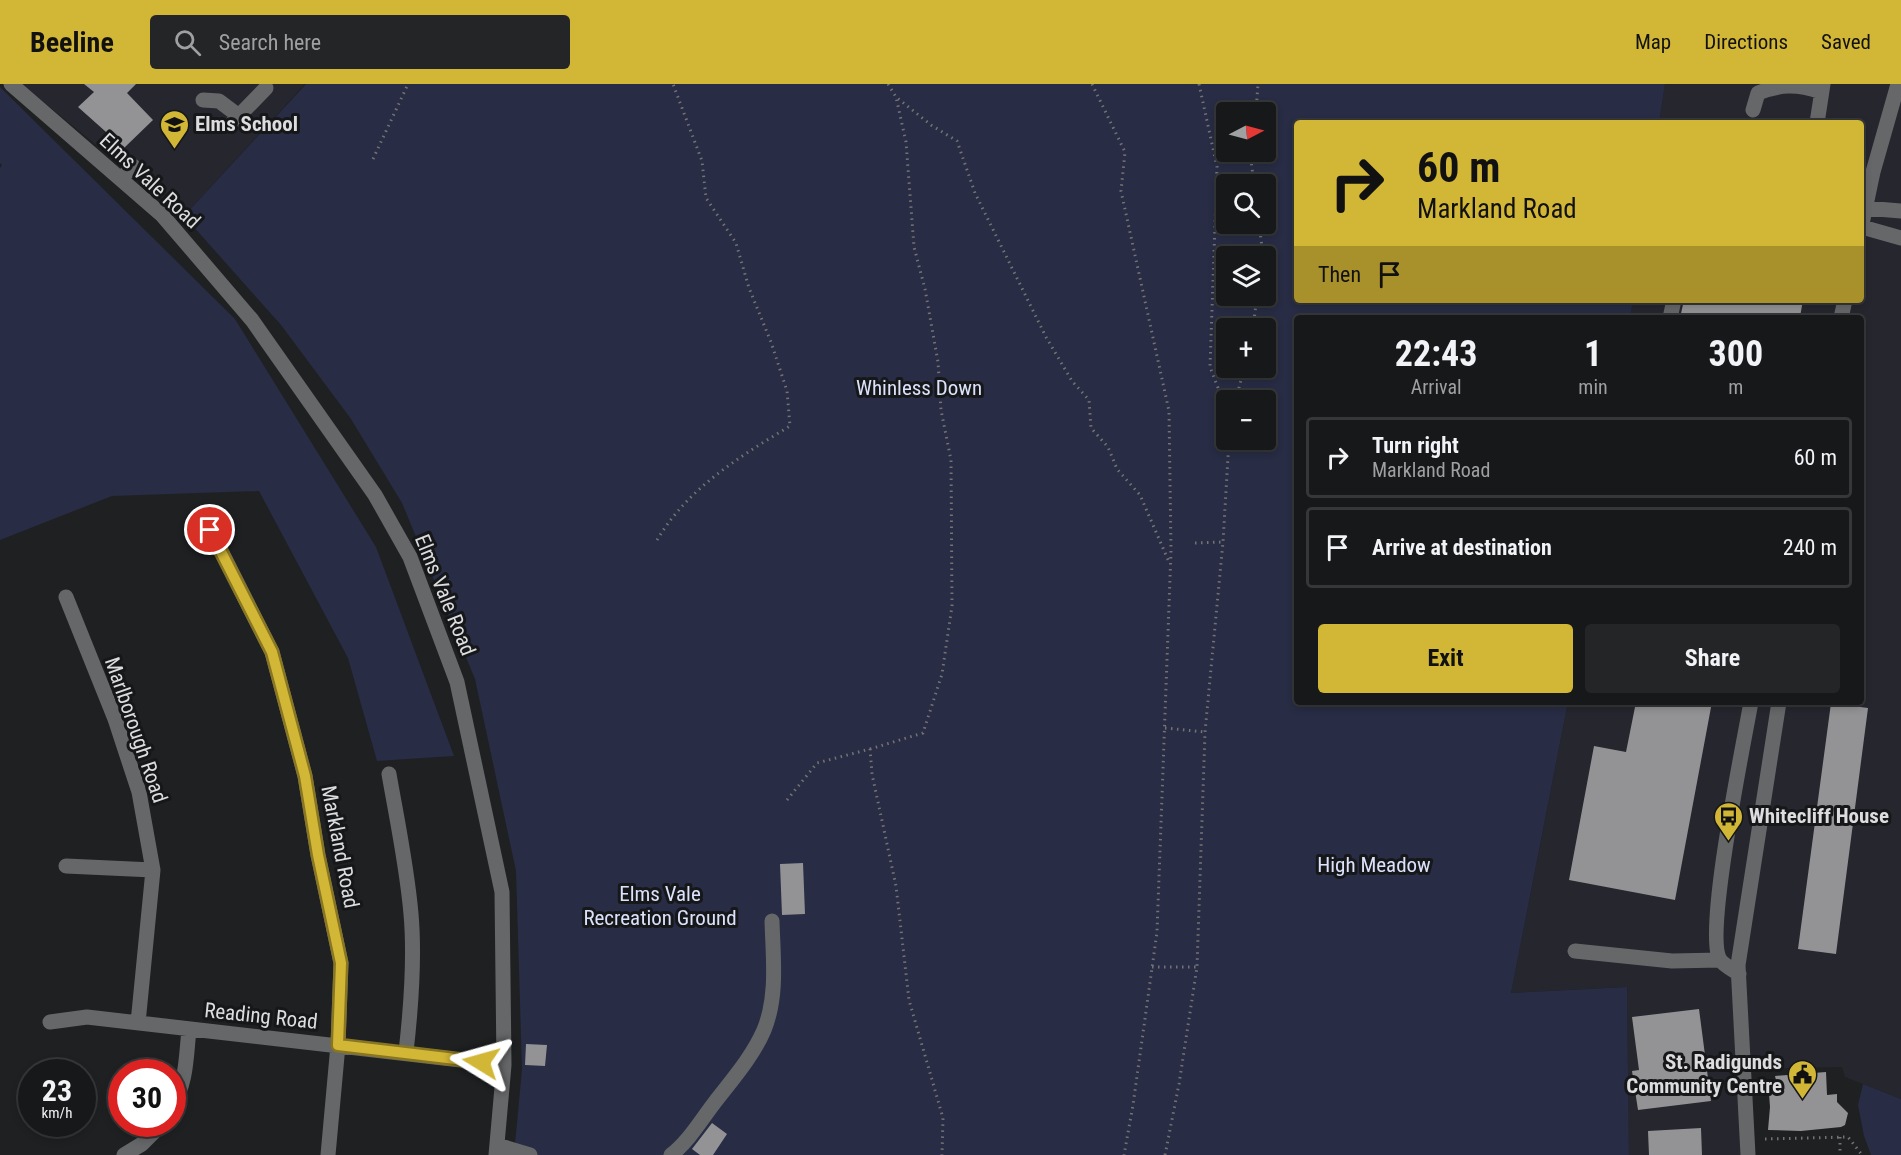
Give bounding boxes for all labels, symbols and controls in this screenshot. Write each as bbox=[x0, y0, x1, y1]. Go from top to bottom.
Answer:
search box bbox=[150, 15, 570, 69]
text: Beeline bbox=[30, 26, 114, 59]
icon: search bbox=[171, 26, 204, 59]
text: Search here bbox=[219, 30, 321, 55]
text: Map bbox=[1635, 30, 1671, 54]
text: Directions bbox=[1704, 30, 1788, 54]
text: Saved bbox=[1821, 30, 1871, 54]
north arrow bbox=[1216, 102, 1276, 162]
map controls bbox=[1216, 102, 1276, 450]
school or university icon: Elms School bbox=[158, 108, 190, 150]
place label: Elms School bbox=[195, 112, 298, 136]
street label: Elms Vale Road bbox=[95, 128, 205, 234]
text: 60 m bbox=[1417, 143, 1500, 192]
icon: right bbox=[1318, 144, 1396, 222]
button: search bbox=[1216, 174, 1276, 234]
text: Markland Road bbox=[1417, 193, 1577, 225]
button: layers bbox=[1216, 246, 1276, 306]
icon: arrive bbox=[1373, 258, 1406, 291]
text: Then bbox=[1318, 262, 1361, 287]
button: + bbox=[1216, 318, 1276, 378]
text: 22:43 bbox=[1395, 333, 1477, 375]
text: 1 bbox=[1584, 333, 1602, 375]
text: 300 bbox=[1709, 333, 1763, 375]
text: Arrival bbox=[1411, 375, 1462, 399]
text: min bbox=[1578, 375, 1608, 399]
text: m bbox=[1728, 375, 1743, 399]
park label: Whinless Down bbox=[856, 376, 982, 400]
button: − bbox=[1216, 390, 1276, 450]
text: Turn right bbox=[1372, 433, 1459, 458]
icon: right bbox=[1321, 441, 1354, 474]
text: 60 m bbox=[1794, 445, 1837, 470]
text: Markland Road bbox=[1372, 458, 1490, 482]
pin bbox=[184, 504, 235, 555]
icon: arrive bbox=[193, 513, 226, 546]
street label: Elms Vale Road bbox=[410, 531, 480, 659]
icon: arrive bbox=[1321, 531, 1354, 564]
text: Arrive at destination bbox=[1372, 535, 1552, 560]
text: 240 m bbox=[1783, 535, 1837, 560]
button: Exit bbox=[1318, 624, 1573, 693]
button: Share bbox=[1585, 624, 1840, 693]
street label: Marlborough Road bbox=[100, 654, 172, 806]
street label: Markland Road bbox=[316, 784, 364, 910]
bus stop icon: Whitecliff House bbox=[1712, 800, 1744, 842]
place label: Whitecliff House bbox=[1749, 804, 1889, 828]
park label: High Meadow bbox=[1317, 853, 1431, 877]
park label: Elms Vale Recreation Ground bbox=[583, 882, 737, 930]
street label: Reading Road bbox=[203, 998, 319, 1034]
position arrow bbox=[449, 1030, 513, 1094]
place label: St. Radigunds Community Centre bbox=[1626, 1050, 1782, 1098]
public building icon: St. Radigunds Community Centre bbox=[1787, 1058, 1819, 1100]
speed limit sign: 30 bbox=[108, 1059, 186, 1137]
text: 23 bbox=[42, 1073, 72, 1108]
text: km/h bbox=[42, 1104, 72, 1122]

